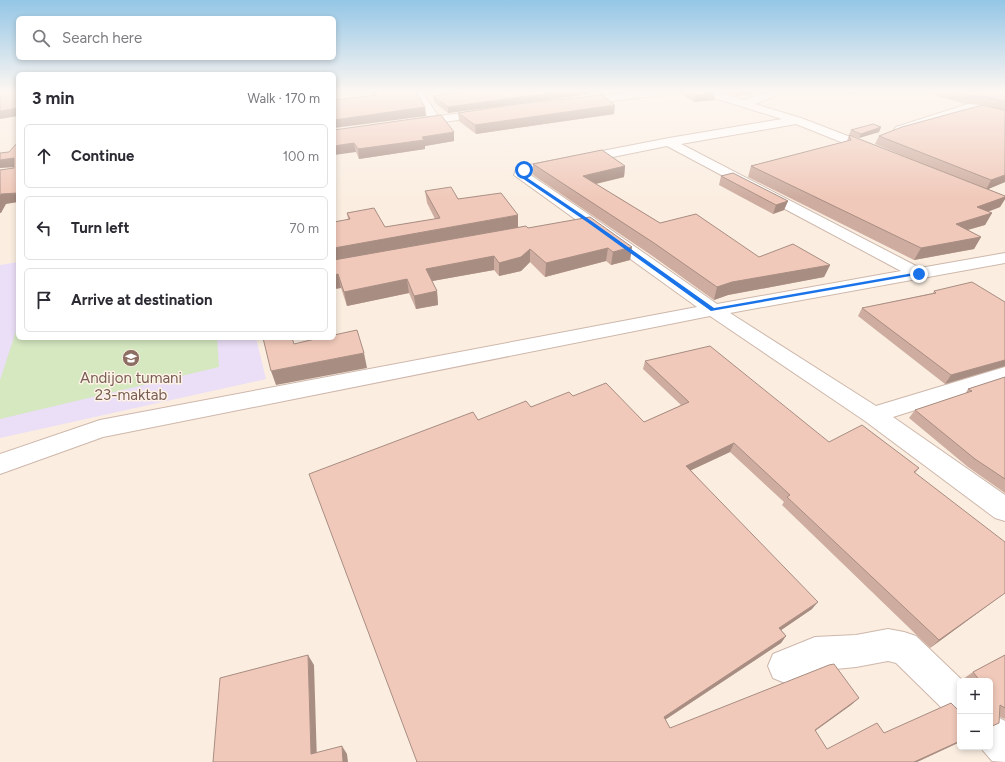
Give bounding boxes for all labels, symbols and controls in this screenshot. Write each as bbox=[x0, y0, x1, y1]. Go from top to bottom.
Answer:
search box bbox=[16, 16, 336, 60]
icon: search bbox=[30, 27, 52, 49]
text: Search here bbox=[62, 29, 142, 47]
text: 3 min bbox=[32, 88, 74, 108]
text: Walk · 170 m bbox=[248, 91, 320, 106]
icon: ahead bbox=[33, 145, 55, 167]
text: Continue bbox=[71, 147, 134, 165]
text: 100 m bbox=[283, 149, 319, 164]
route start bbox=[515, 161, 533, 179]
icon: left bbox=[33, 217, 55, 239]
text: Turn left bbox=[71, 219, 129, 237]
text: 70 m bbox=[289, 221, 319, 236]
route end bbox=[910, 265, 928, 283]
icon: arrive bbox=[33, 289, 55, 311]
text: Arrive at destination bbox=[71, 291, 212, 309]
school or university icon: Andijon tumani 23-maktab bbox=[121, 348, 141, 368]
place label: Andijon tumani 23-maktab bbox=[80, 369, 182, 404]
map controls bbox=[957, 678, 993, 750]
button: + bbox=[957, 678, 993, 714]
button: − bbox=[957, 714, 993, 750]

